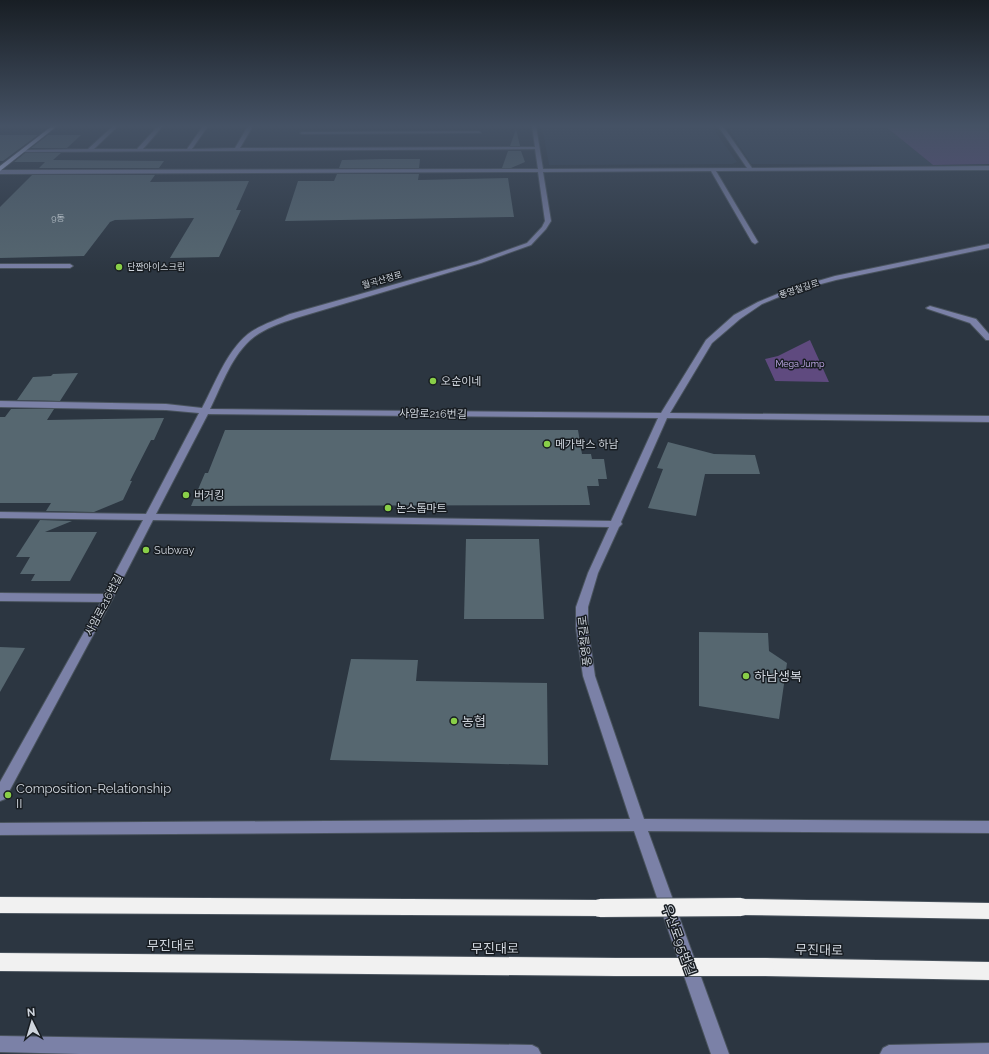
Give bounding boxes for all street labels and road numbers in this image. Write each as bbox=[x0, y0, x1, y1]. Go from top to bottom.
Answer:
street label: 월곡산정로 bbox=[361, 269, 403, 291]
street label: 풍영철길로 bbox=[778, 278, 820, 300]
street label: 사암로216번길 bbox=[399, 407, 467, 421]
street label: 사암로216번길 bbox=[82, 572, 126, 638]
street label: 풍영철길로 bbox=[576, 615, 594, 667]
street label: 우산로95번길 bbox=[659, 902, 699, 978]
street label: 무진대로 bbox=[147, 938, 195, 953]
street label: 무진대로 bbox=[471, 941, 519, 956]
street label: 무진대로 bbox=[795, 942, 843, 958]

